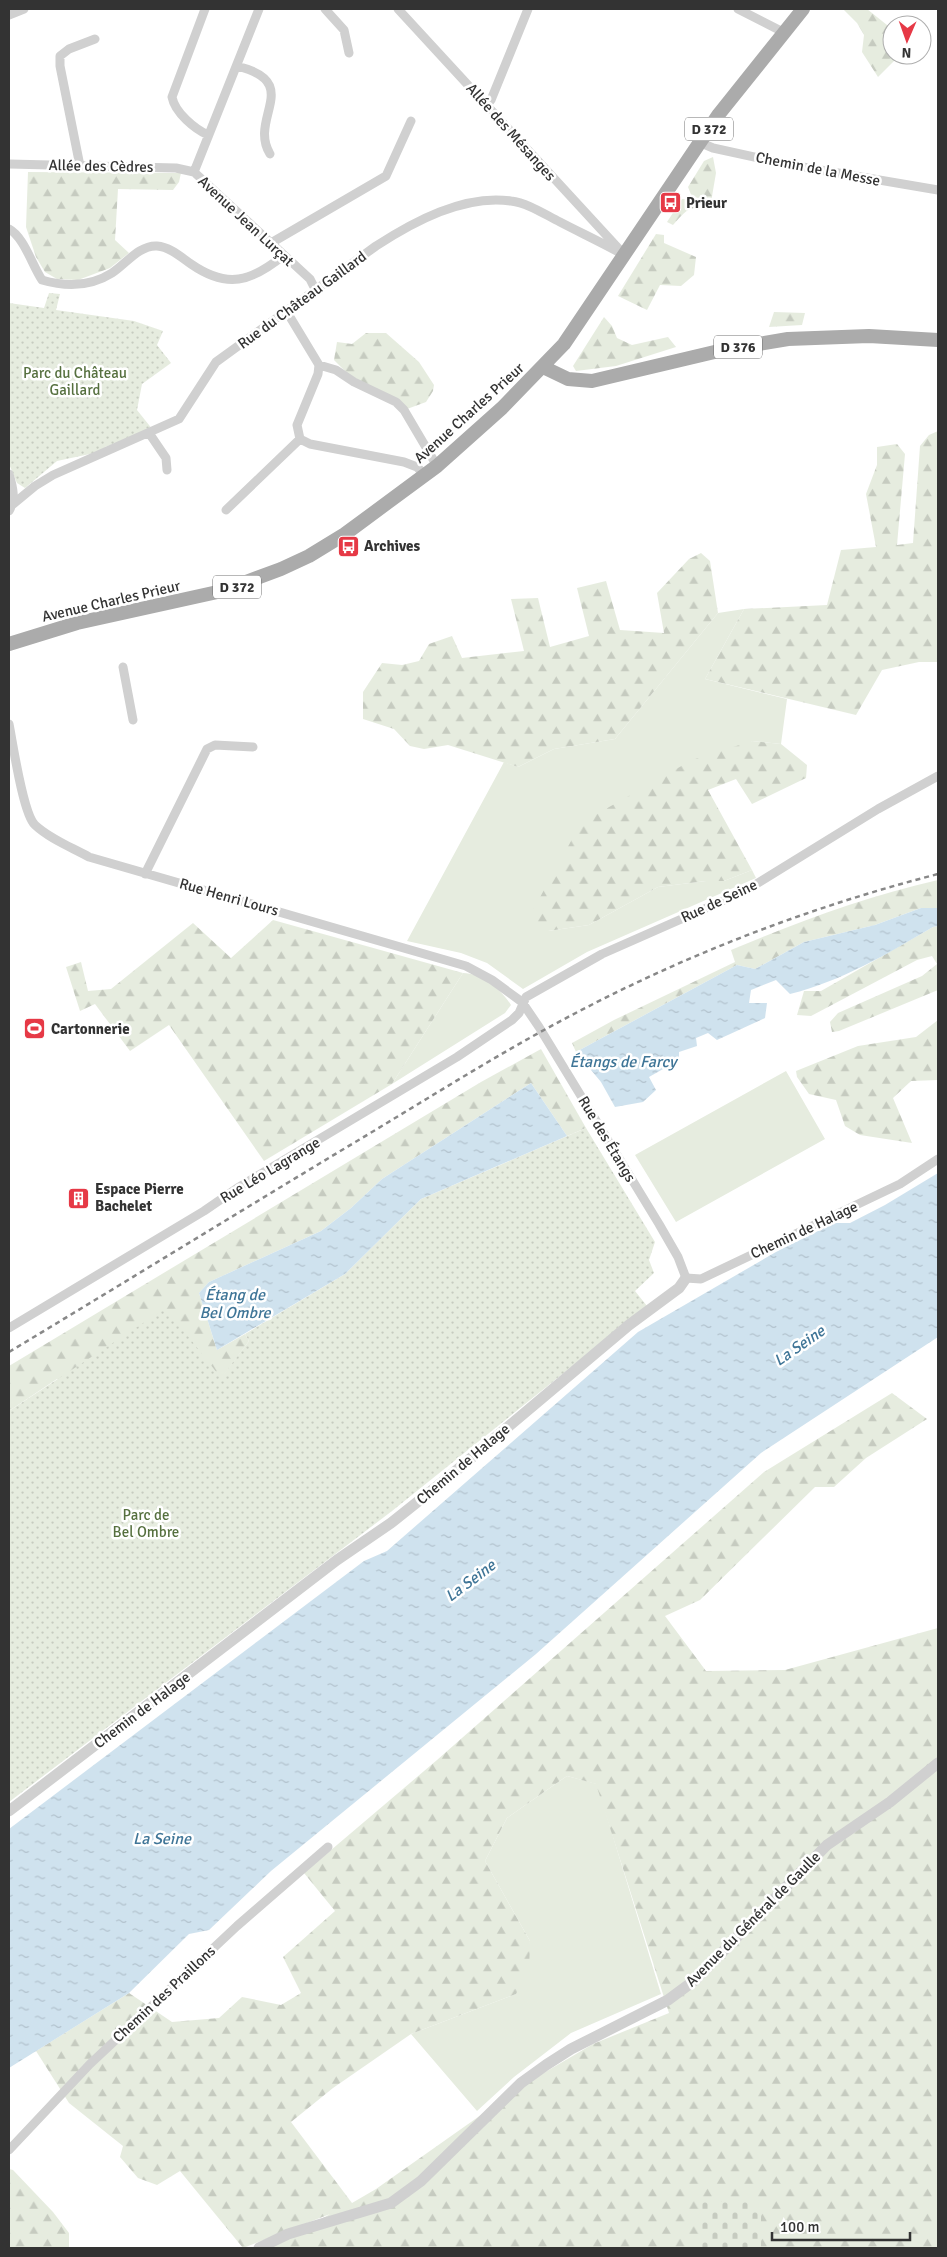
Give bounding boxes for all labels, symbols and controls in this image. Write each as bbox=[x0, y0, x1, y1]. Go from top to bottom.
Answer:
north arrow bbox=[882, 15, 932, 65]
text: N bbox=[901, 44, 912, 61]
street label: Allée des Mésanges bbox=[462, 79, 560, 185]
road number: D 372 bbox=[685, 118, 733, 140]
street label: Chemin de la Messe bbox=[754, 148, 882, 190]
street label: Allée des Cèdres bbox=[48, 156, 154, 176]
street label: Avenue Jean Lurçat bbox=[194, 172, 298, 270]
bus stop icon: Prieur bbox=[658, 191, 682, 215]
place label: Prieur bbox=[686, 194, 727, 212]
street label: Rue du Château Gaillard bbox=[234, 247, 370, 353]
road number: D 376 bbox=[714, 336, 762, 358]
street label: Avenue Charles Prieur bbox=[410, 359, 528, 467]
park label: Parc du Château Gaillard bbox=[23, 364, 127, 399]
bus stop icon: Archives bbox=[336, 534, 360, 558]
place label: Archives bbox=[364, 537, 420, 555]
street label: Avenue Charles Prieur bbox=[40, 576, 182, 626]
road number: D 372 bbox=[213, 576, 261, 598]
street label: Rue Henri Lours bbox=[177, 874, 281, 920]
street label: Rue de Seine bbox=[678, 876, 760, 926]
sports icon: Cartonnerie bbox=[23, 1017, 47, 1041]
place label: Cartonnerie bbox=[51, 1020, 130, 1038]
water label: Étangs de Farcy bbox=[570, 1052, 679, 1072]
street label: Rue des Étangs bbox=[574, 1092, 641, 1186]
street label: Rue Léo Lagrange bbox=[217, 1133, 323, 1207]
place label: Espace Pierre Bachelet bbox=[95, 1180, 184, 1215]
building icon: Espace Pierre Bachelet bbox=[67, 1186, 91, 1210]
street label: Chemin de Halage bbox=[748, 1197, 860, 1263]
water label: Étang de Bel Ombre bbox=[199, 1285, 272, 1323]
water label: La Seine bbox=[770, 1320, 830, 1371]
street label: Chemin de Halage bbox=[413, 1420, 513, 1508]
park label: Parc de Bel Ombre bbox=[113, 1506, 179, 1541]
water label: La Seine bbox=[442, 1555, 500, 1606]
street label: Chemin de Halage bbox=[90, 1668, 194, 1752]
water label: La Seine bbox=[133, 1829, 192, 1849]
street label: Avenue du Général de Gaulle bbox=[682, 1848, 824, 1990]
street label: Chemin des Praillons bbox=[109, 1941, 219, 2046]
scale bar bbox=[772, 2210, 910, 2242]
text: 100 m bbox=[780, 2218, 820, 2236]

